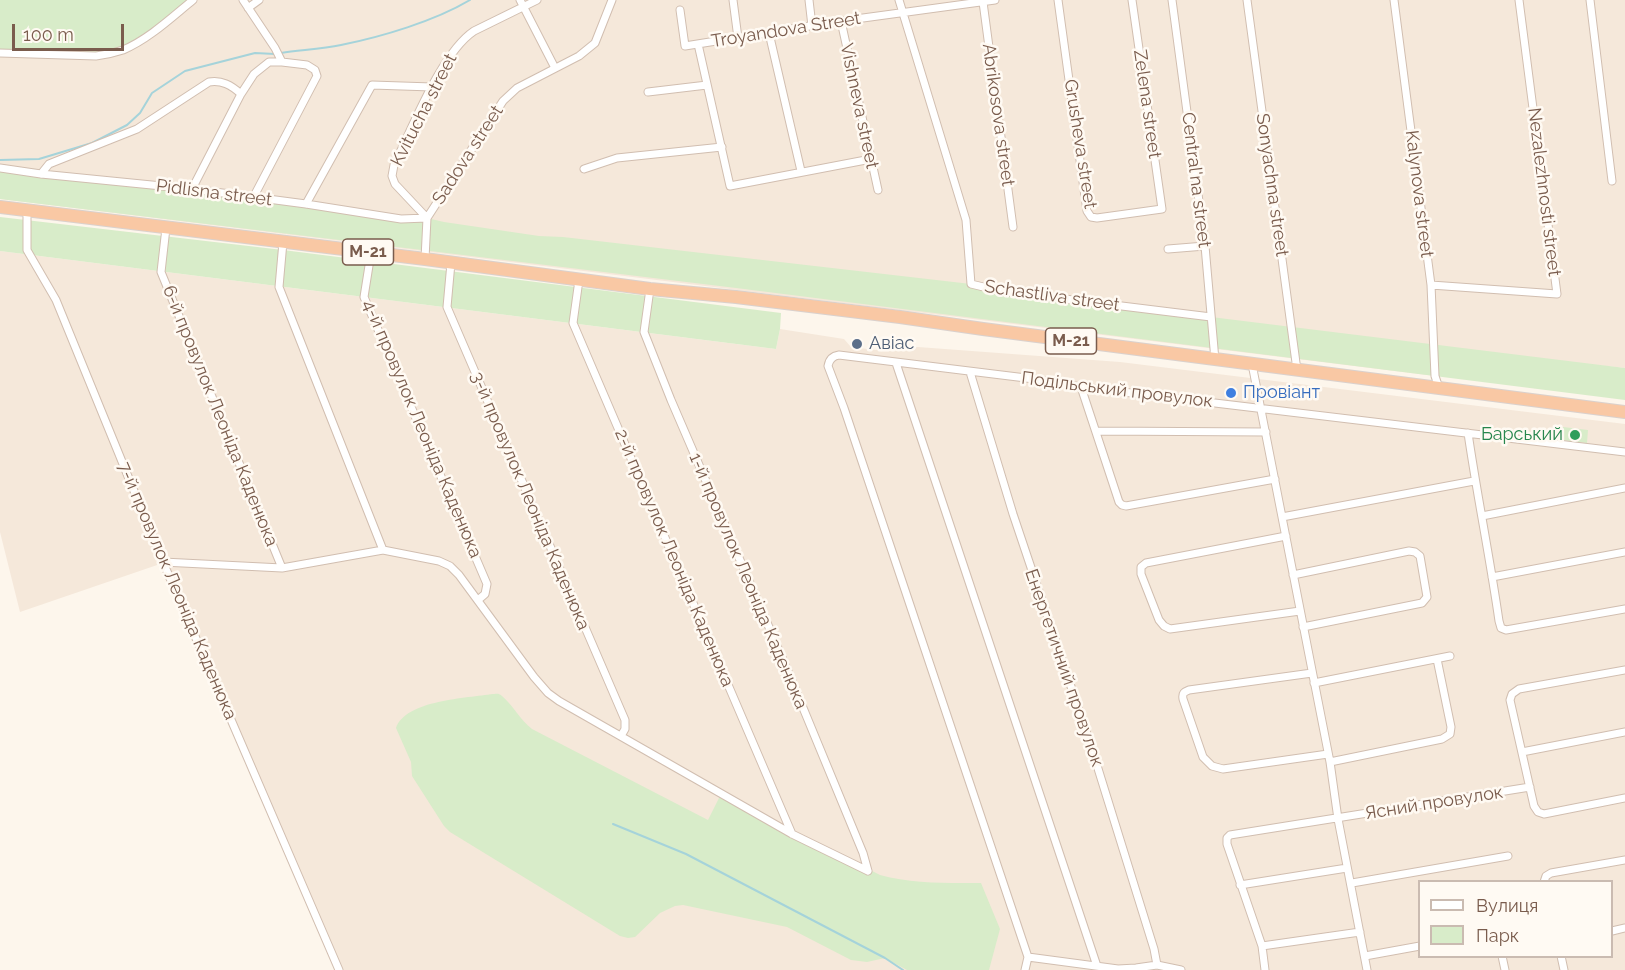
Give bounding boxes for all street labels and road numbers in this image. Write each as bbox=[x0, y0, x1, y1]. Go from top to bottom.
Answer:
street label: Troyandova Street bbox=[710, 8, 862, 52]
street label: Vishneva street bbox=[835, 41, 883, 171]
street label: Abrikosova street bbox=[977, 42, 1019, 188]
street label: Zelena street bbox=[1129, 48, 1165, 160]
street label: Kvitucha street bbox=[386, 50, 462, 170]
street label: Grusheva street bbox=[1059, 78, 1101, 210]
street label: Sadova street bbox=[428, 101, 508, 209]
street label: Nezalezhnosti street bbox=[1523, 106, 1565, 278]
street label: Central'na street bbox=[1177, 111, 1215, 249]
street label: Sonyachna street bbox=[1251, 112, 1293, 258]
street label: Kalynova street bbox=[1400, 129, 1438, 259]
street label: Pidlisna street bbox=[155, 175, 273, 211]
road number: М-21 bbox=[342, 239, 394, 265]
street label: Schastliva street bbox=[983, 276, 1121, 316]
street label: 6-й провулок Леоніда Каденюка bbox=[158, 282, 282, 550]
street label: 4-й провулок Леоніда Каденюка bbox=[358, 297, 486, 561]
road number: М-21 bbox=[1046, 328, 1096, 354]
street label: Подільський провулок bbox=[1020, 368, 1214, 412]
street label: 3-й провулок Леоніда Каденюка bbox=[466, 369, 594, 633]
street label: 2-й провулок Леоніда Каденюка bbox=[610, 426, 738, 690]
street label: 1-й провулок Леоніда Каденюка bbox=[684, 450, 812, 712]
street label: 7-й провулок Леоніда Каденюка bbox=[113, 459, 241, 723]
street label: Енергетичний провулок bbox=[1020, 566, 1108, 770]
street label: Ясний провулок bbox=[1363, 781, 1505, 825]

